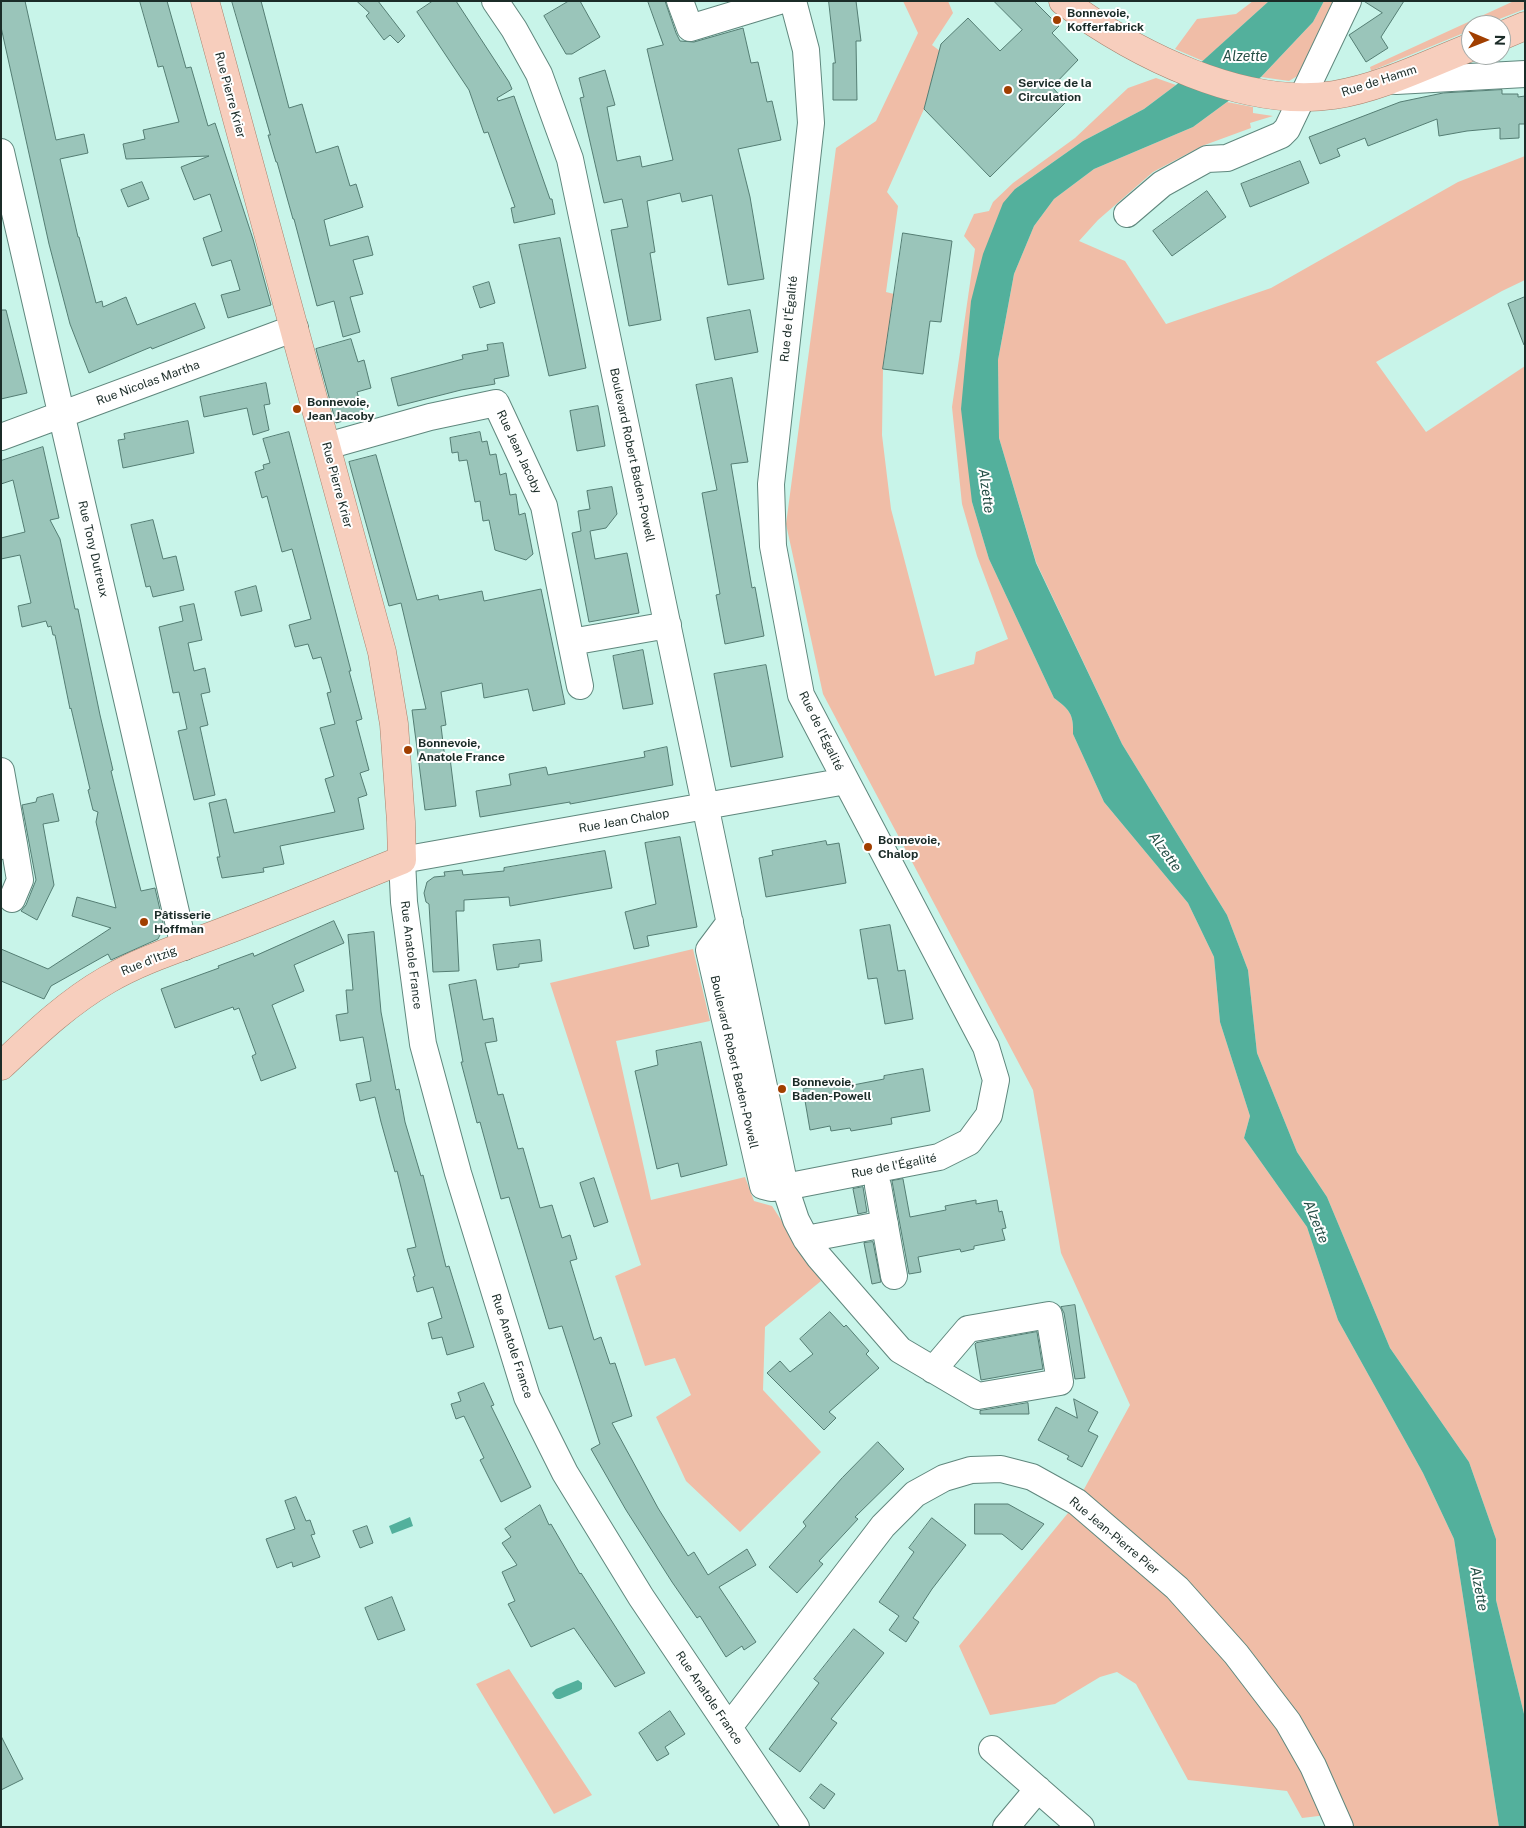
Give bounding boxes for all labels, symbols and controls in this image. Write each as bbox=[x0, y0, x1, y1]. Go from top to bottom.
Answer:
place label: Bonnevoie, Kofferfabrick bbox=[1067, 6, 1144, 34]
marker: Bonnevoie, Kofferfabrick bbox=[1051, 14, 1063, 26]
north arrow bbox=[1461, 15, 1511, 65]
text: N bbox=[1492, 35, 1508, 46]
water label: Alzette bbox=[1223, 49, 1267, 65]
street label: Rue Pierre Krier bbox=[212, 50, 248, 140]
street label: Rue de Hamm bbox=[1340, 62, 1418, 100]
place label: Service de la Circulation bbox=[1018, 76, 1091, 104]
marker: Service de la Circulation bbox=[1002, 84, 1014, 96]
street label: Rue de l'Égalité bbox=[777, 275, 801, 363]
street label: Rue Nicolas Martha bbox=[94, 358, 202, 408]
street label: Boulevard Robert Baden-Powell bbox=[607, 367, 657, 543]
place label: Bonnevoie, Jean Jacoby bbox=[307, 395, 374, 423]
marker: Bonnevoie, Jean Jacoby bbox=[291, 403, 303, 415]
street label: Rue Jean Jacoby bbox=[493, 408, 545, 496]
street label: Rue Pierre Krier bbox=[319, 440, 355, 530]
water label: Alzette bbox=[975, 468, 997, 514]
street label: Rue Tony Dutreux bbox=[75, 499, 111, 599]
street label: Rue de l'Égalité bbox=[796, 689, 846, 773]
place label: Bonnevoie, Anatole France bbox=[418, 736, 505, 764]
marker: Bonnevoie, Anatole France bbox=[402, 744, 414, 756]
street label: Rue Jean Chalop bbox=[578, 806, 670, 836]
water label: Alzette bbox=[1145, 829, 1185, 875]
place label: Bonnevoie, Chalop bbox=[878, 833, 941, 861]
marker: Bonnevoie, Chalop bbox=[862, 841, 874, 853]
street label: Rue Anatole France bbox=[397, 900, 425, 1010]
place label: Pâtisserie Hoffman bbox=[154, 908, 211, 936]
marker: Pâtisserie Hoffman bbox=[138, 916, 150, 928]
street label: Rue d'Itzig bbox=[119, 943, 179, 979]
street label: Boulevard Robert Baden-Powell bbox=[707, 974, 761, 1150]
place label: Bonnevoie, Baden-Powell bbox=[792, 1075, 871, 1103]
marker: Bonnevoie, Baden-Powell bbox=[776, 1083, 788, 1095]
street label: Rue de l'Égalité bbox=[850, 1151, 938, 1181]
water label: Alzette bbox=[1300, 1198, 1332, 1246]
street label: Rue Anatole France bbox=[488, 1292, 536, 1400]
street label: Rue Jean-Pierre Pier bbox=[1066, 1494, 1162, 1578]
water label: Alzette bbox=[1466, 1565, 1492, 1613]
street label: Rue Anatole France bbox=[672, 1649, 746, 1747]

